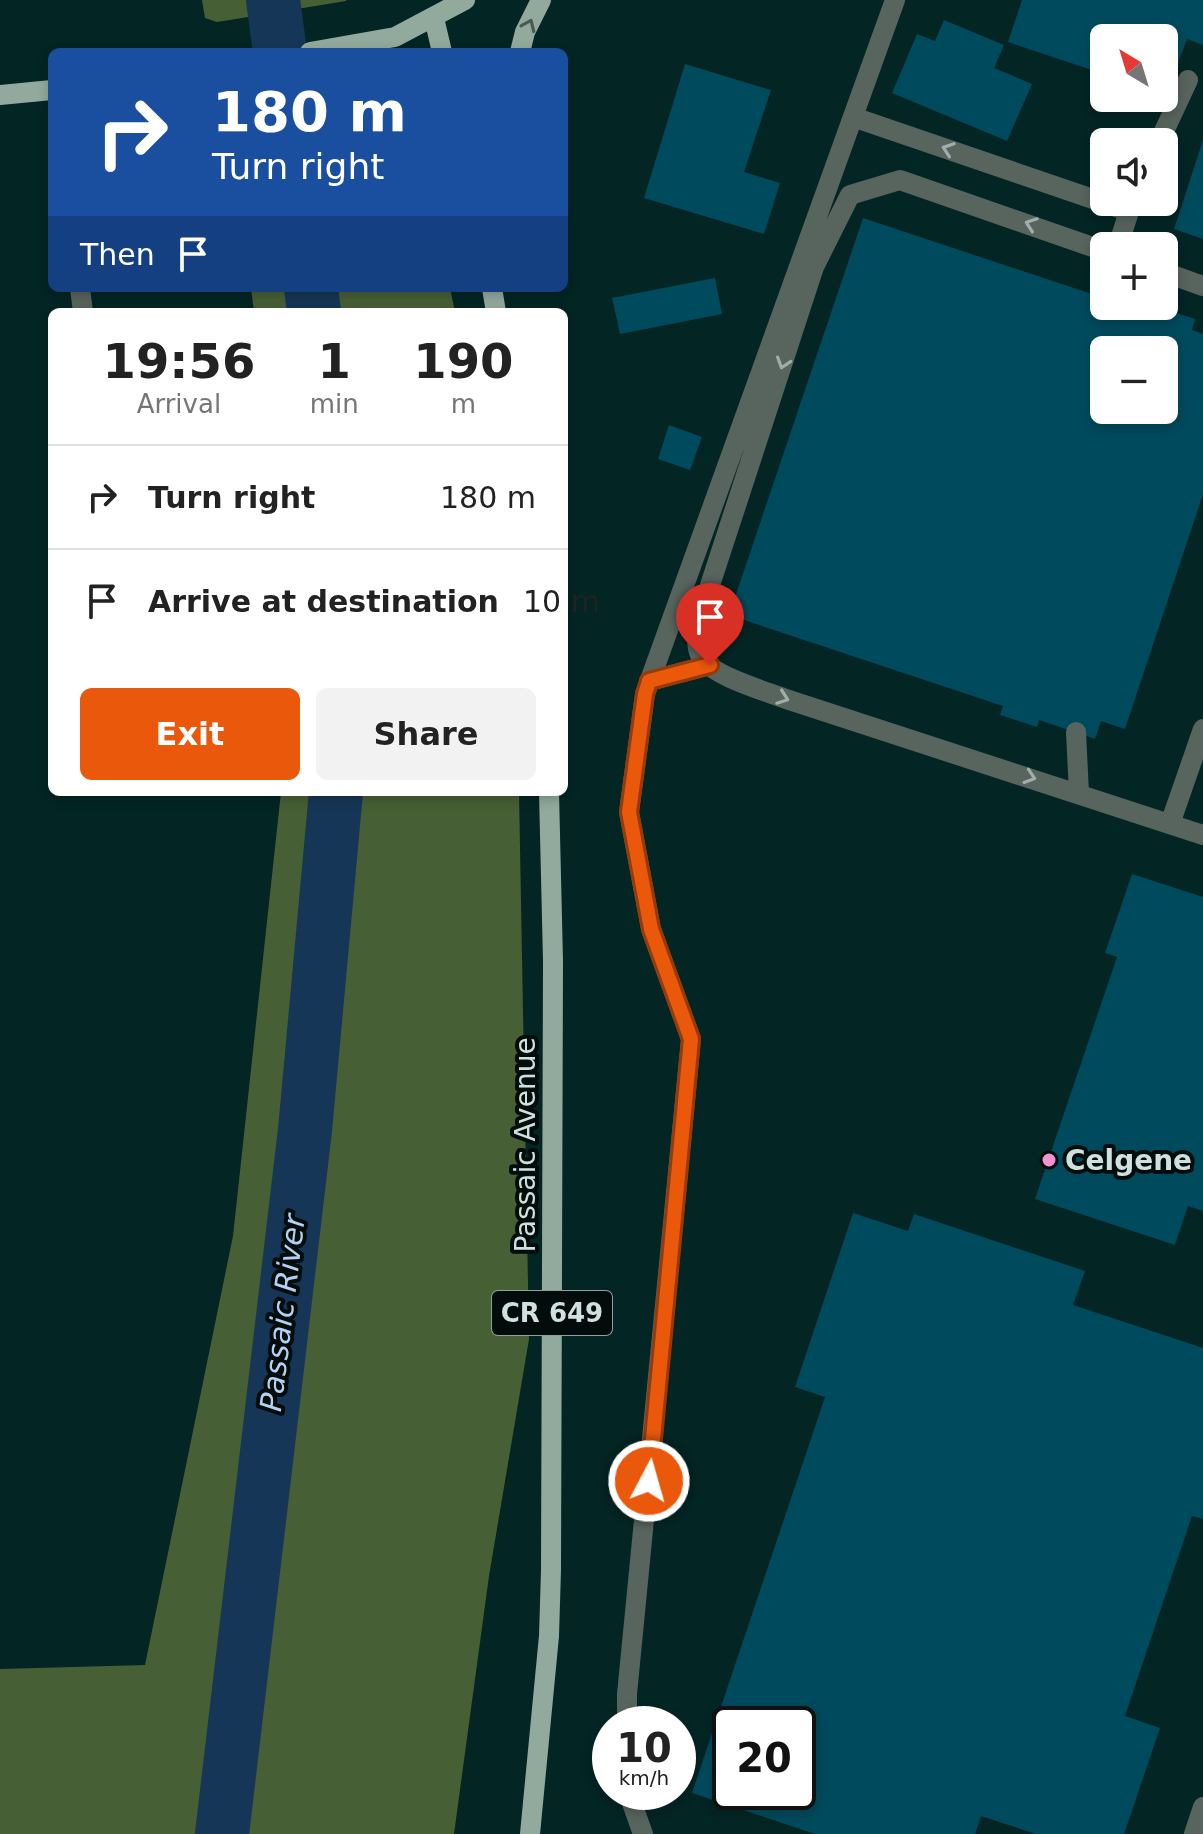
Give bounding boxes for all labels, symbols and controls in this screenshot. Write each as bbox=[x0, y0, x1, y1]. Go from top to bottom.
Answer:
one-way arrow bbox=[519, 19, 535, 34]
north arrow bbox=[1090, 24, 1178, 112]
map controls bbox=[1090, 24, 1178, 424]
text: 180 m bbox=[212, 79, 407, 144]
icon: right bbox=[80, 80, 184, 184]
button: sound bbox=[1090, 128, 1178, 216]
one-way arrow bbox=[942, 143, 956, 159]
text: Turn right bbox=[212, 146, 384, 187]
one-way arrow bbox=[1024, 217, 1038, 234]
icon: arrive bbox=[171, 232, 215, 276]
button: + bbox=[1090, 232, 1178, 320]
text: Then bbox=[80, 237, 155, 272]
text: 19:56 bbox=[102, 333, 255, 389]
text: 1 bbox=[318, 333, 351, 389]
text: 190 bbox=[413, 333, 513, 389]
button: − bbox=[1090, 336, 1178, 424]
one-way arrow bbox=[776, 356, 792, 370]
text: Arrival bbox=[137, 389, 221, 419]
text: min bbox=[310, 389, 359, 419]
text: m bbox=[451, 389, 476, 419]
icon: right bbox=[80, 475, 124, 519]
text: Turn right bbox=[148, 480, 315, 515]
text: 180 m bbox=[440, 480, 536, 515]
icon: arrive bbox=[80, 579, 124, 623]
pin bbox=[676, 583, 744, 665]
text: Arrive at destination bbox=[148, 584, 499, 619]
text: 10 m bbox=[523, 584, 600, 619]
icon: arrive bbox=[688, 595, 732, 639]
button: Exit bbox=[80, 688, 300, 780]
button: Share bbox=[316, 688, 536, 780]
one-way arrow bbox=[775, 688, 789, 704]
one-way arrow bbox=[1023, 768, 1037, 784]
street label: Passaic Avenue bbox=[509, 1037, 542, 1253]
place label: Celgene bbox=[1065, 1144, 1192, 1177]
marker: Celgene bbox=[1040, 1151, 1058, 1169]
water label: Passaic River bbox=[253, 1211, 312, 1413]
road number: CR 649 bbox=[492, 1291, 612, 1335]
position arrow bbox=[607, 1439, 691, 1523]
speed limit sign: 20 bbox=[712, 1706, 816, 1810]
text: 10 bbox=[616, 1725, 672, 1771]
text: km/h bbox=[619, 1766, 669, 1790]

